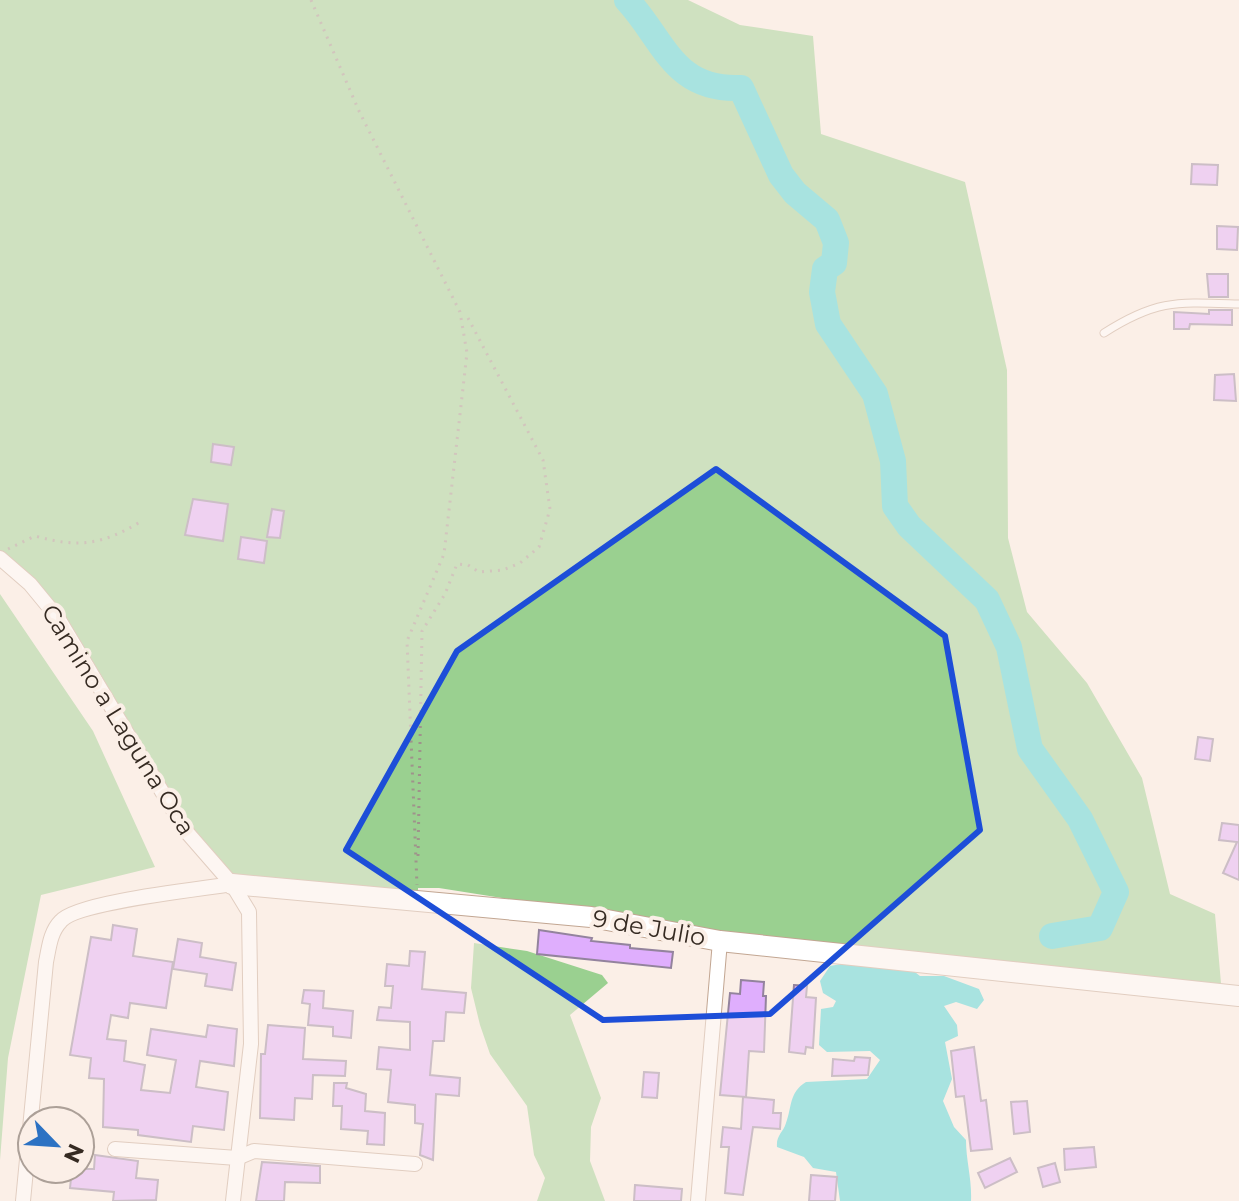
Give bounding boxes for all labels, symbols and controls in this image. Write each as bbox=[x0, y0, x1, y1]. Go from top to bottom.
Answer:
street label: Camino a Laguna Oca bbox=[36, 599, 201, 840]
street label: 9 de Julio bbox=[590, 903, 708, 952]
north arrow bbox=[16, 1105, 96, 1185]
text: N bbox=[58, 1139, 90, 1167]

